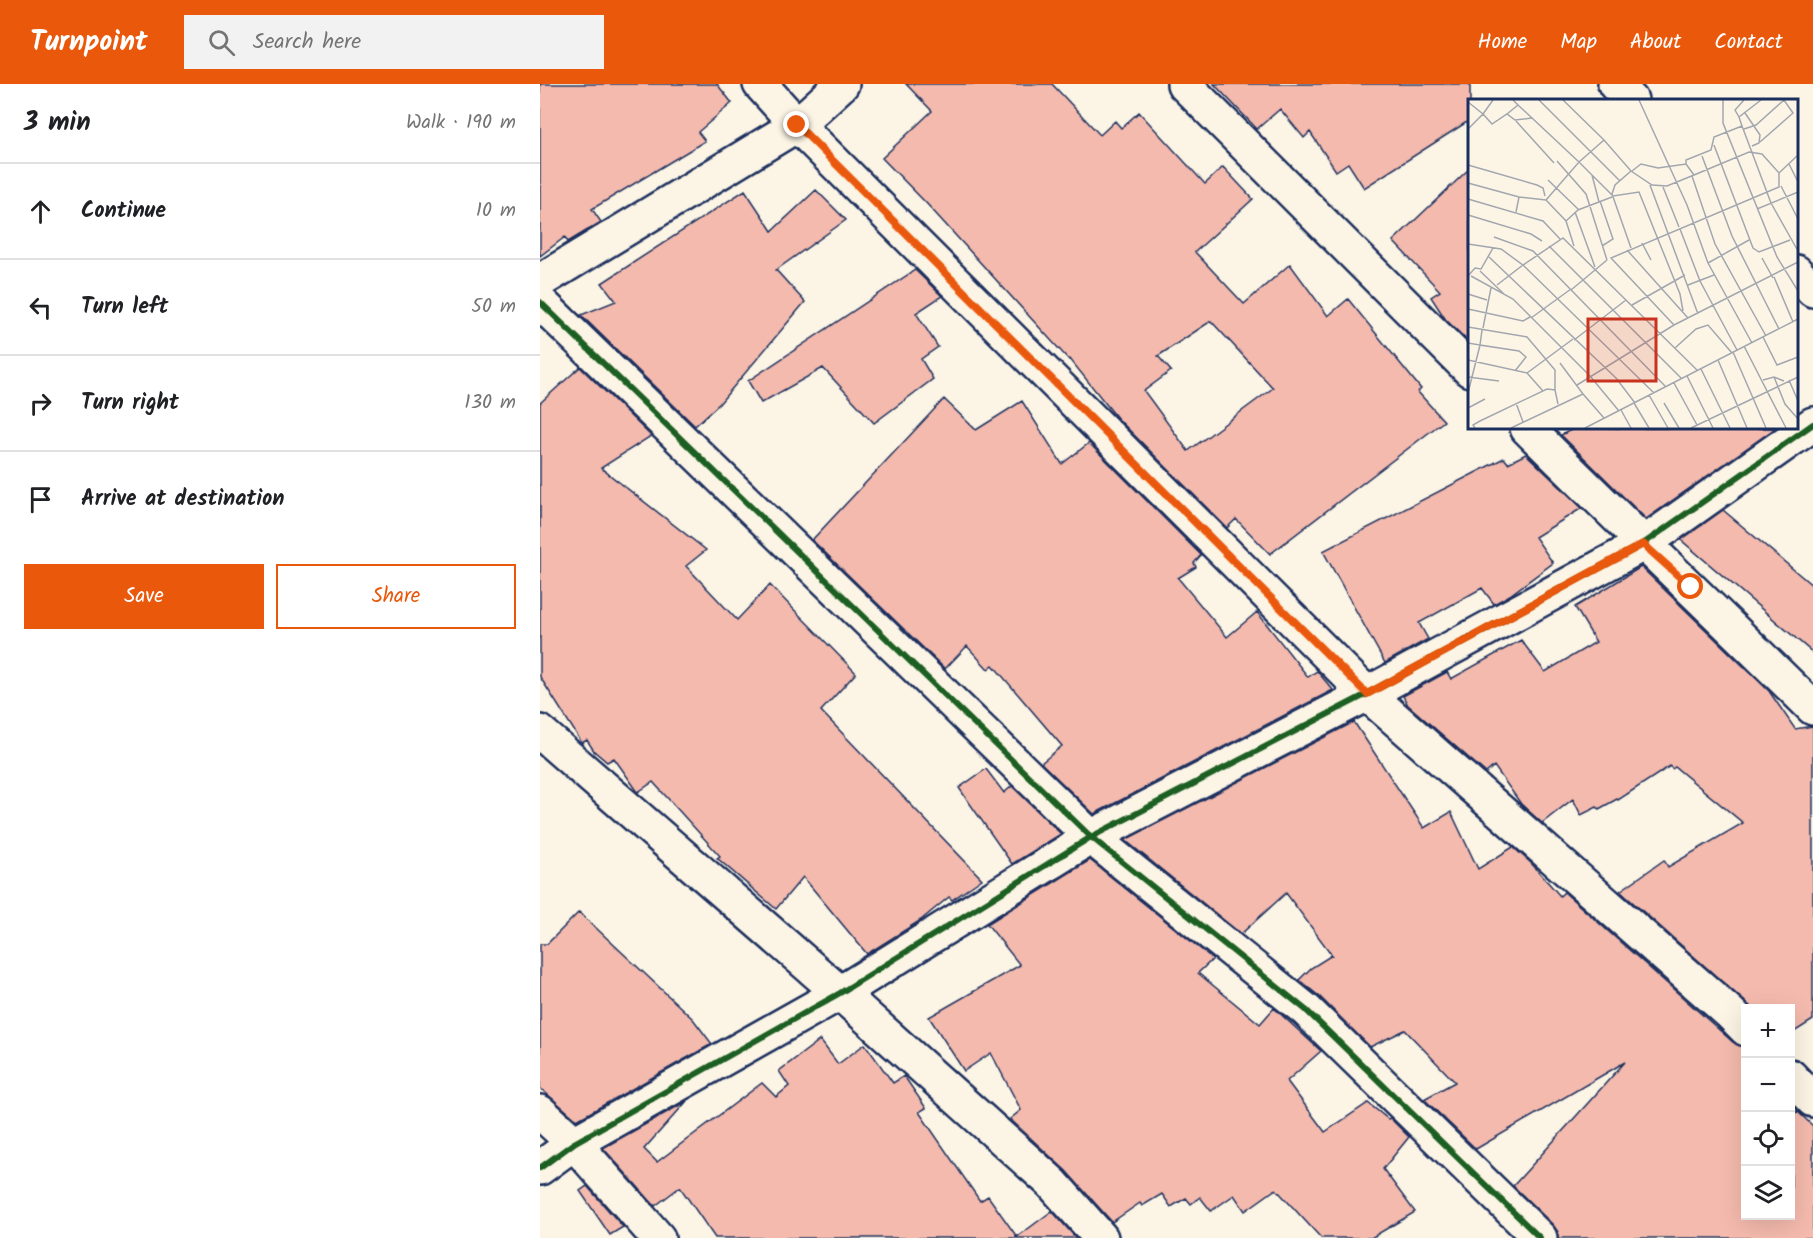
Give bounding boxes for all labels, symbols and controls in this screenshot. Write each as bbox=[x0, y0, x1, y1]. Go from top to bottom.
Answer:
search box bbox=[184, 15, 604, 69]
text: Turnpoint bbox=[30, 20, 148, 65]
text: Search here bbox=[253, 25, 361, 60]
icon: search bbox=[205, 26, 238, 59]
text: Home bbox=[1478, 26, 1527, 59]
text: Map bbox=[1560, 26, 1597, 59]
text: About bbox=[1630, 26, 1681, 59]
text: Contact bbox=[1714, 26, 1783, 59]
inset map bbox=[1468, 99, 1798, 429]
text: 3 min bbox=[24, 102, 91, 144]
text: Walk · 190 m bbox=[406, 107, 516, 139]
route end bbox=[783, 111, 809, 137]
text: Continue bbox=[81, 194, 166, 229]
icon: ahead bbox=[24, 195, 57, 228]
text: 10 m bbox=[476, 195, 516, 227]
text: Turn left bbox=[81, 290, 168, 325]
icon: left bbox=[24, 291, 57, 324]
text: 50 m bbox=[471, 291, 516, 323]
text: Turn right bbox=[81, 386, 179, 421]
icon: right bbox=[24, 387, 57, 420]
text: 130 m bbox=[464, 387, 516, 419]
text: Arrive at destination bbox=[81, 482, 284, 517]
icon: arrive bbox=[24, 483, 57, 516]
button: Save bbox=[24, 564, 264, 629]
button: Share bbox=[276, 564, 516, 629]
route start bbox=[1677, 573, 1703, 599]
map controls bbox=[1741, 1004, 1795, 1220]
button: + bbox=[1741, 1004, 1795, 1058]
button: − bbox=[1741, 1058, 1795, 1112]
button: locate bbox=[1741, 1112, 1795, 1166]
button: layers bbox=[1741, 1166, 1795, 1220]

